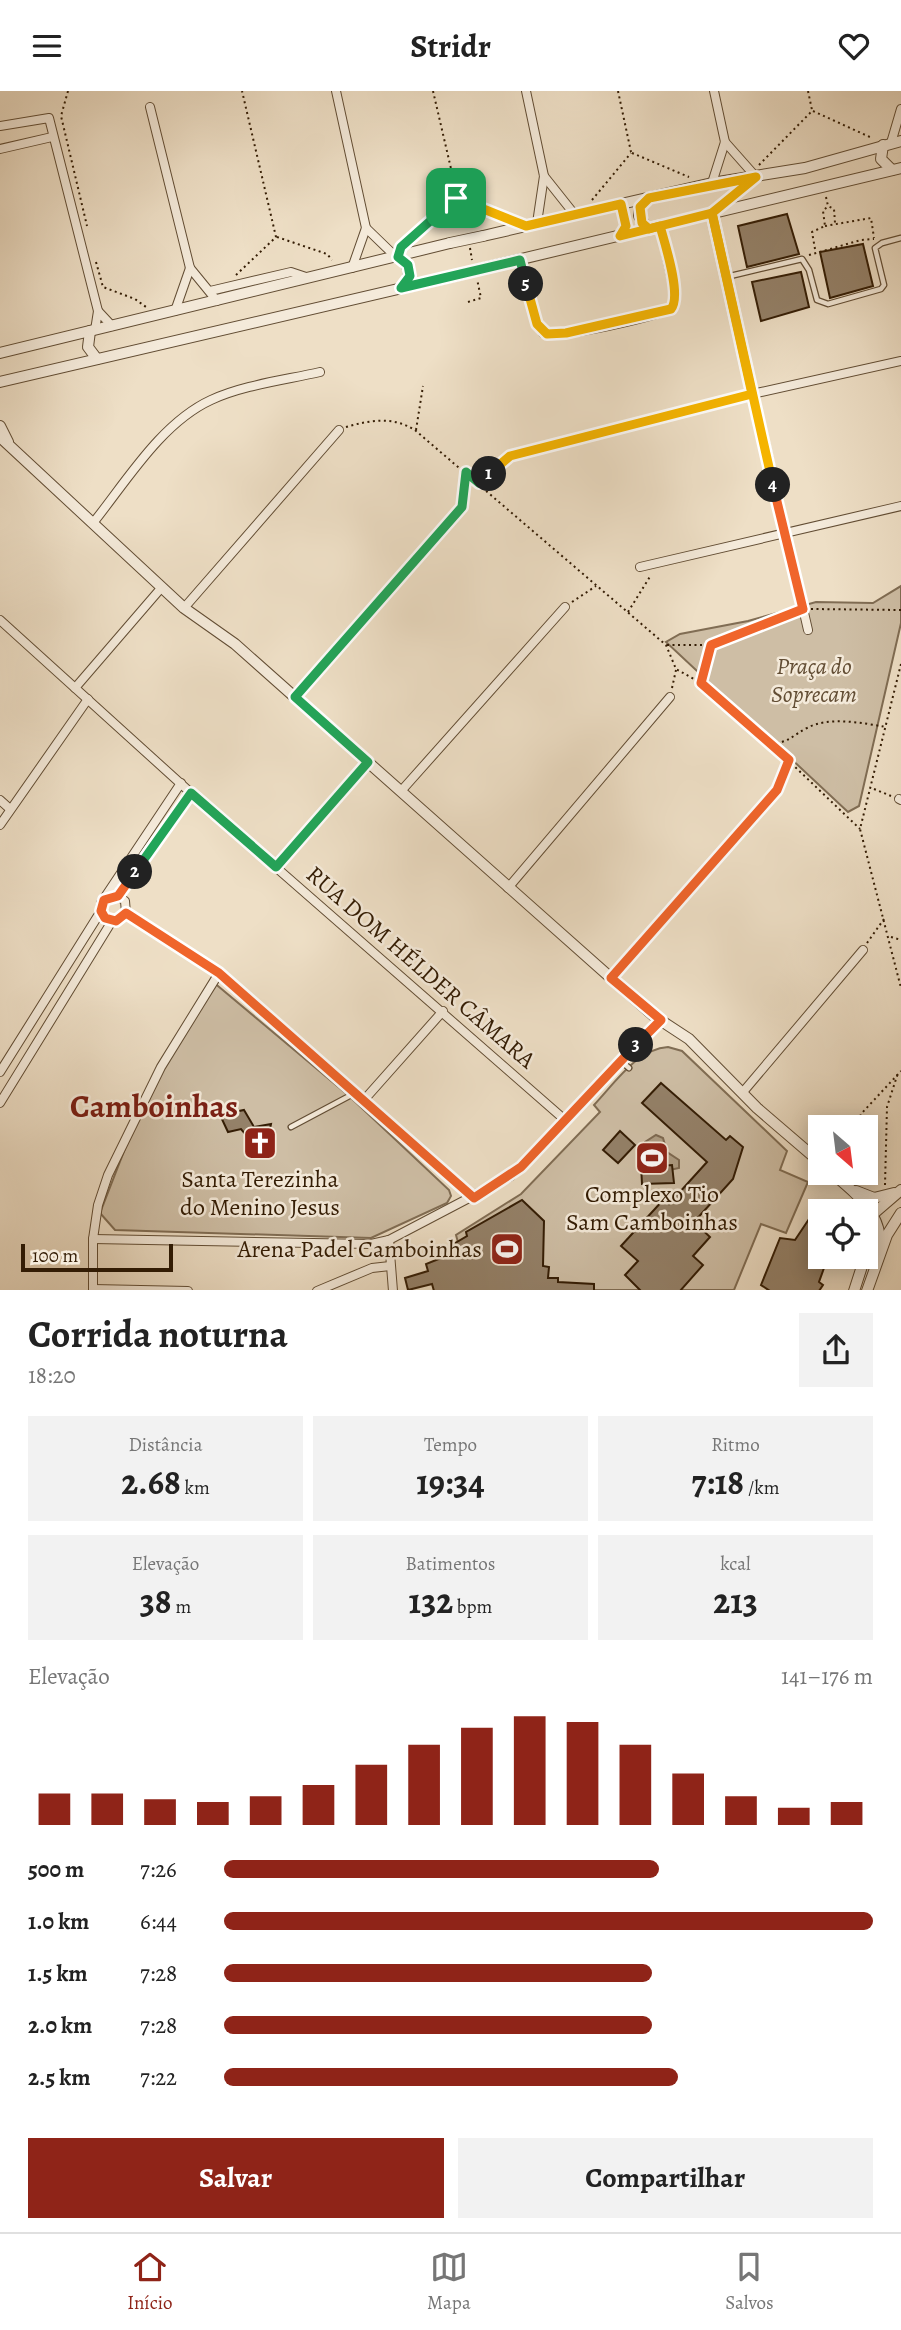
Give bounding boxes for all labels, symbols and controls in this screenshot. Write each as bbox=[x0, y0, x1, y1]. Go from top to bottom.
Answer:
text: Stridr bbox=[410, 24, 491, 68]
icon: menu bbox=[28, 27, 66, 65]
icon: heart bbox=[835, 27, 873, 65]
pin bbox=[426, 168, 486, 228]
icon: arrive bbox=[437, 179, 475, 217]
pin: 5 bbox=[508, 267, 544, 301]
text: 5 bbox=[521, 270, 530, 296]
pin: 1 bbox=[472, 457, 506, 491]
text: 1 bbox=[485, 460, 492, 486]
pin: 4 bbox=[756, 467, 790, 503]
text: 4 bbox=[768, 471, 777, 497]
park label: Praça do Soprecam bbox=[771, 650, 857, 710]
pin: 2 bbox=[118, 855, 152, 889]
text: 2 bbox=[130, 858, 139, 884]
street label: RUA DOM HÉLDER CÂMARA bbox=[300, 858, 543, 1076]
pin: 3 bbox=[618, 1027, 654, 1063]
text: 3 bbox=[631, 1031, 640, 1057]
district label: Camboinhas bbox=[70, 1084, 238, 1128]
north arrow bbox=[808, 1115, 878, 1185]
map controls bbox=[808, 1115, 878, 1269]
church icon: Santa Terezinha do Menino Jesus bbox=[241, 1124, 279, 1162]
sports icon: Complexo Tio Sam Camboinhas bbox=[633, 1139, 671, 1177]
place label: Santa Terezinha do Menino Jesus bbox=[180, 1163, 340, 1223]
place label: Complexo Tio Sam Camboinhas bbox=[566, 1178, 738, 1238]
button: locate bbox=[808, 1199, 878, 1269]
sports icon: Arena Padel Camboinhas bbox=[488, 1230, 526, 1268]
place label: Arena Padel Camboinhas bbox=[237, 1233, 482, 1265]
scale bar bbox=[21, 1241, 173, 1273]
text: 100 m bbox=[32, 1243, 78, 1269]
text: Corrida noturna bbox=[28, 1308, 288, 1360]
button: share bbox=[799, 1313, 873, 1387]
text: 18:20 bbox=[28, 1360, 76, 1391]
text: Distância bbox=[128, 1432, 203, 1458]
text: Tempo bbox=[424, 1432, 477, 1458]
text: Ritmo bbox=[711, 1432, 760, 1458]
text: 2.68 bbox=[121, 1458, 181, 1506]
text: 19:34 bbox=[416, 1458, 485, 1506]
text: 7:18 bbox=[692, 1458, 744, 1506]
text: km bbox=[181, 1475, 210, 1501]
text: /km bbox=[744, 1475, 779, 1501]
text: Elevação bbox=[132, 1551, 199, 1577]
text: Batimentos bbox=[406, 1551, 495, 1577]
text: kcal bbox=[720, 1551, 751, 1577]
text: 38 bbox=[140, 1577, 172, 1625]
text: 132 bbox=[409, 1577, 453, 1625]
text: 213 bbox=[713, 1577, 758, 1625]
text: m bbox=[172, 1594, 191, 1620]
text: bpm bbox=[453, 1594, 492, 1620]
text: Elevação bbox=[28, 1661, 110, 1692]
text: 141–176 m bbox=[781, 1661, 873, 1692]
text: 500 m bbox=[28, 1854, 84, 1885]
text: 7:26 bbox=[140, 1854, 177, 1885]
text: 1.0 km bbox=[28, 1906, 89, 1937]
text: 6:44 bbox=[140, 1906, 177, 1937]
text: 1.5 km bbox=[28, 1958, 88, 1989]
text: 7:28 bbox=[140, 1958, 177, 1989]
text: 2.0 km bbox=[28, 2010, 92, 2041]
text: 7:28 bbox=[140, 2010, 177, 2041]
text: 2.5 km bbox=[28, 2062, 90, 2093]
text: 7:22 bbox=[140, 2062, 177, 2093]
button: Salvar bbox=[28, 2138, 444, 2218]
button: Compartilhar bbox=[458, 2138, 873, 2218]
tab: Início bbox=[127, 2248, 173, 2316]
tab: Mapa bbox=[427, 2248, 471, 2316]
tab: Salvos bbox=[725, 2248, 774, 2316]

